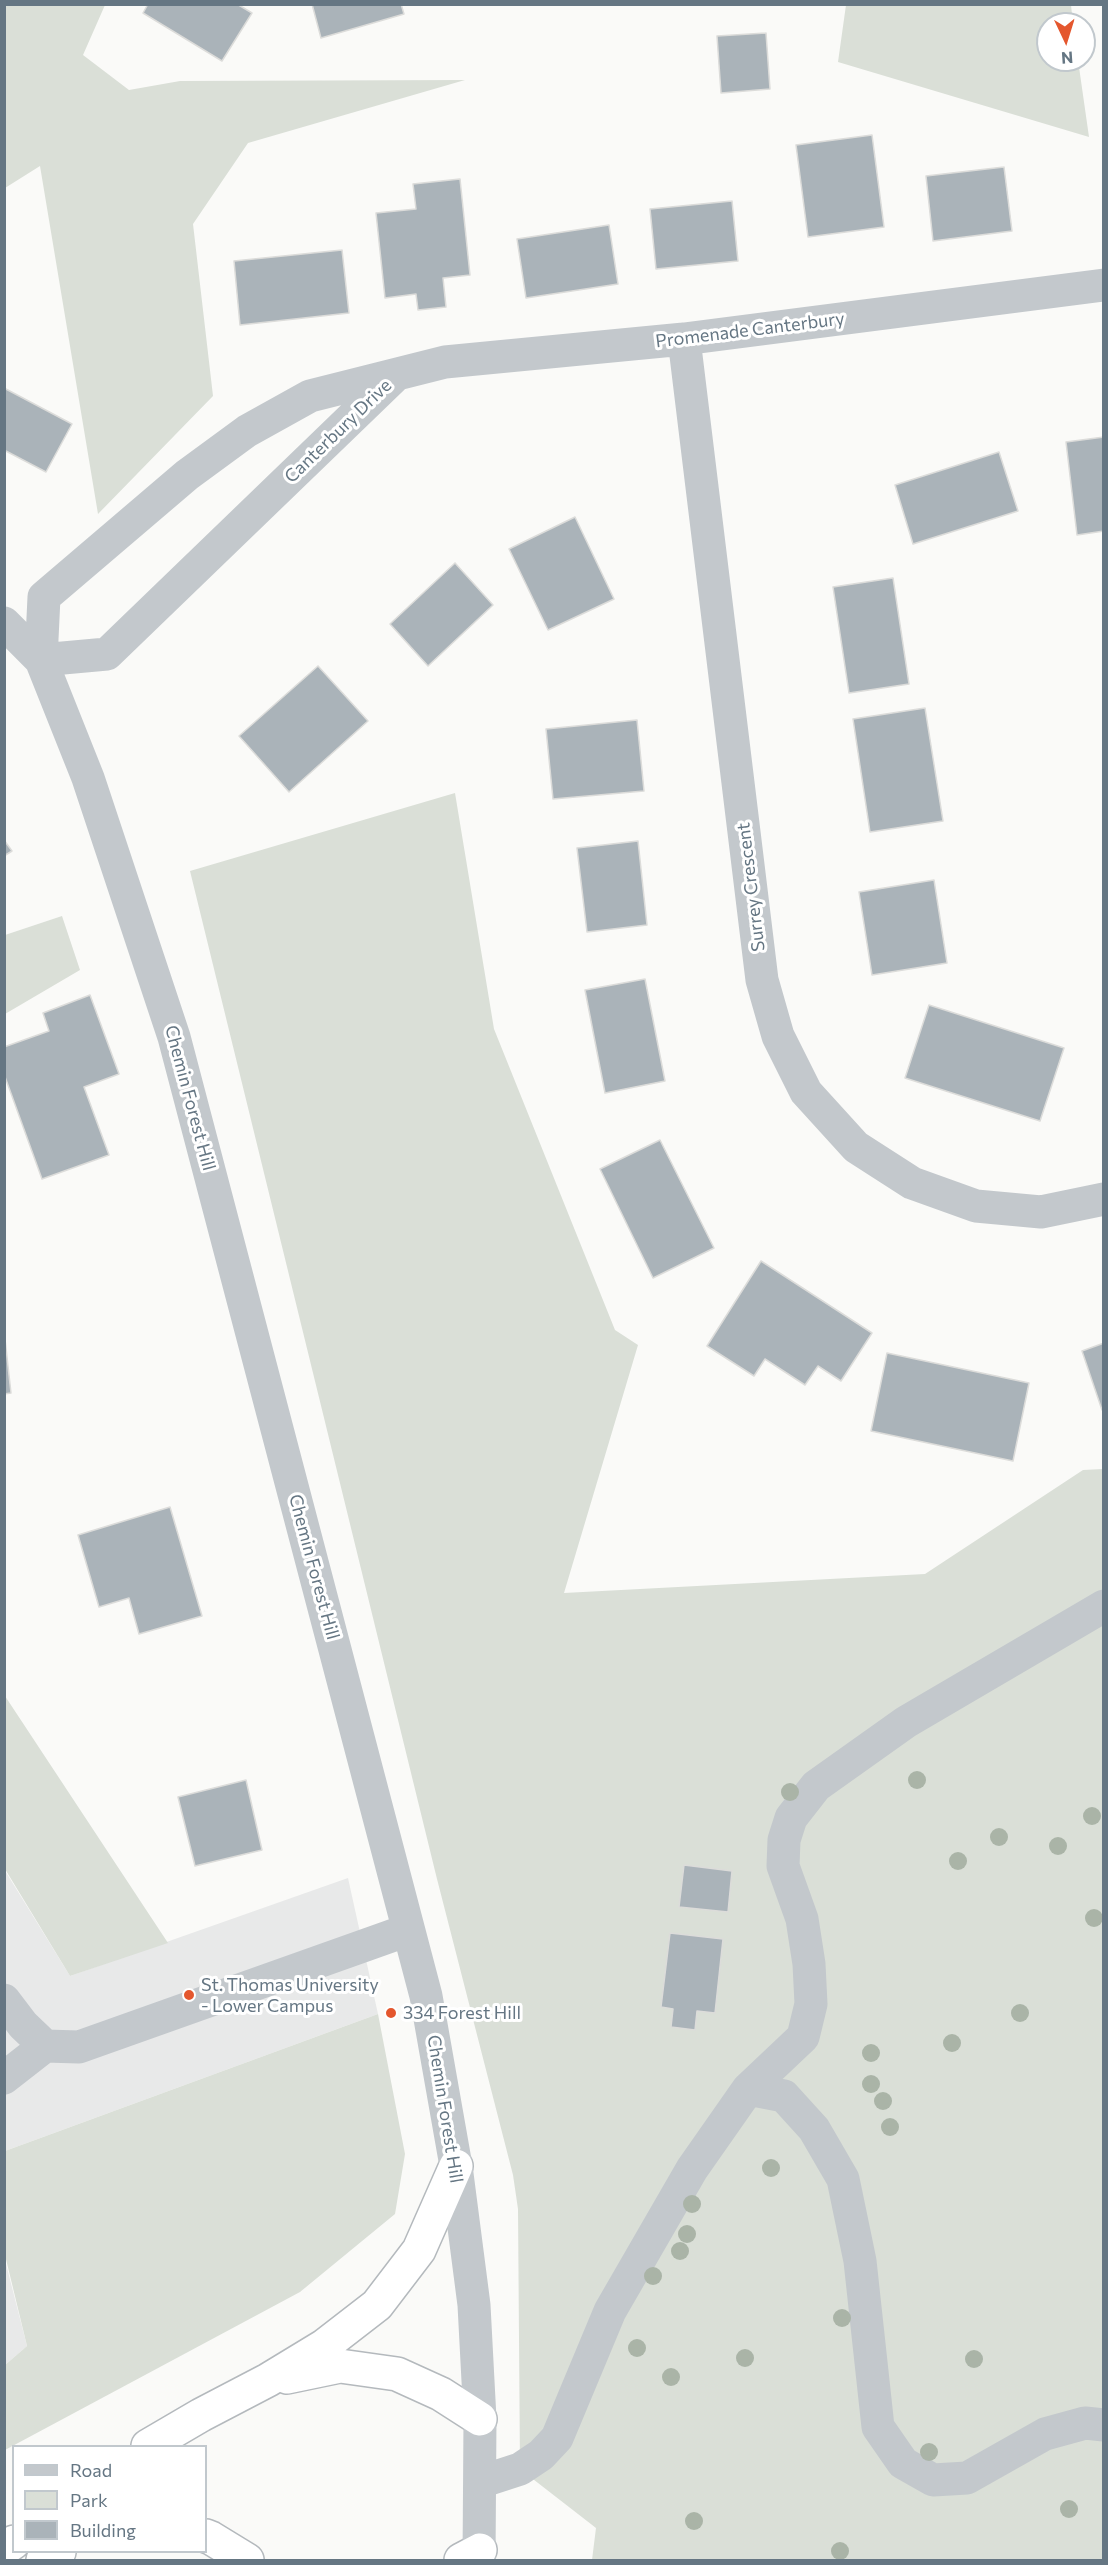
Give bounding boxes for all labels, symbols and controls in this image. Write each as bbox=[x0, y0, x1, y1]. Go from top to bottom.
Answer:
north arrow bbox=[1036, 12, 1096, 72]
text: N bbox=[1061, 49, 1074, 68]
street label: Promenade Canterbury bbox=[654, 308, 846, 352]
street label: Canterbury Drive bbox=[280, 375, 396, 487]
street label: Surrey Crescent bbox=[732, 821, 770, 953]
street label: Chemin Forest Hill bbox=[160, 1023, 220, 1173]
street label: Chemin Forest Hill bbox=[284, 1492, 344, 1642]
place label: St. Thomas University - Lower Campus bbox=[201, 1974, 379, 2016]
marker: St. Thomas University - Lower Campus bbox=[182, 1988, 196, 2002]
place label: 334 Forest Hill bbox=[403, 2002, 521, 2024]
marker: 334 Forest Hill bbox=[384, 2006, 398, 2020]
street label: Chemin Forest Hill bbox=[423, 2033, 467, 2185]
legend bbox=[12, 2445, 207, 2553]
text: Road bbox=[70, 2459, 112, 2481]
text: Park bbox=[70, 2489, 108, 2511]
text: Building bbox=[70, 2519, 136, 2541]

